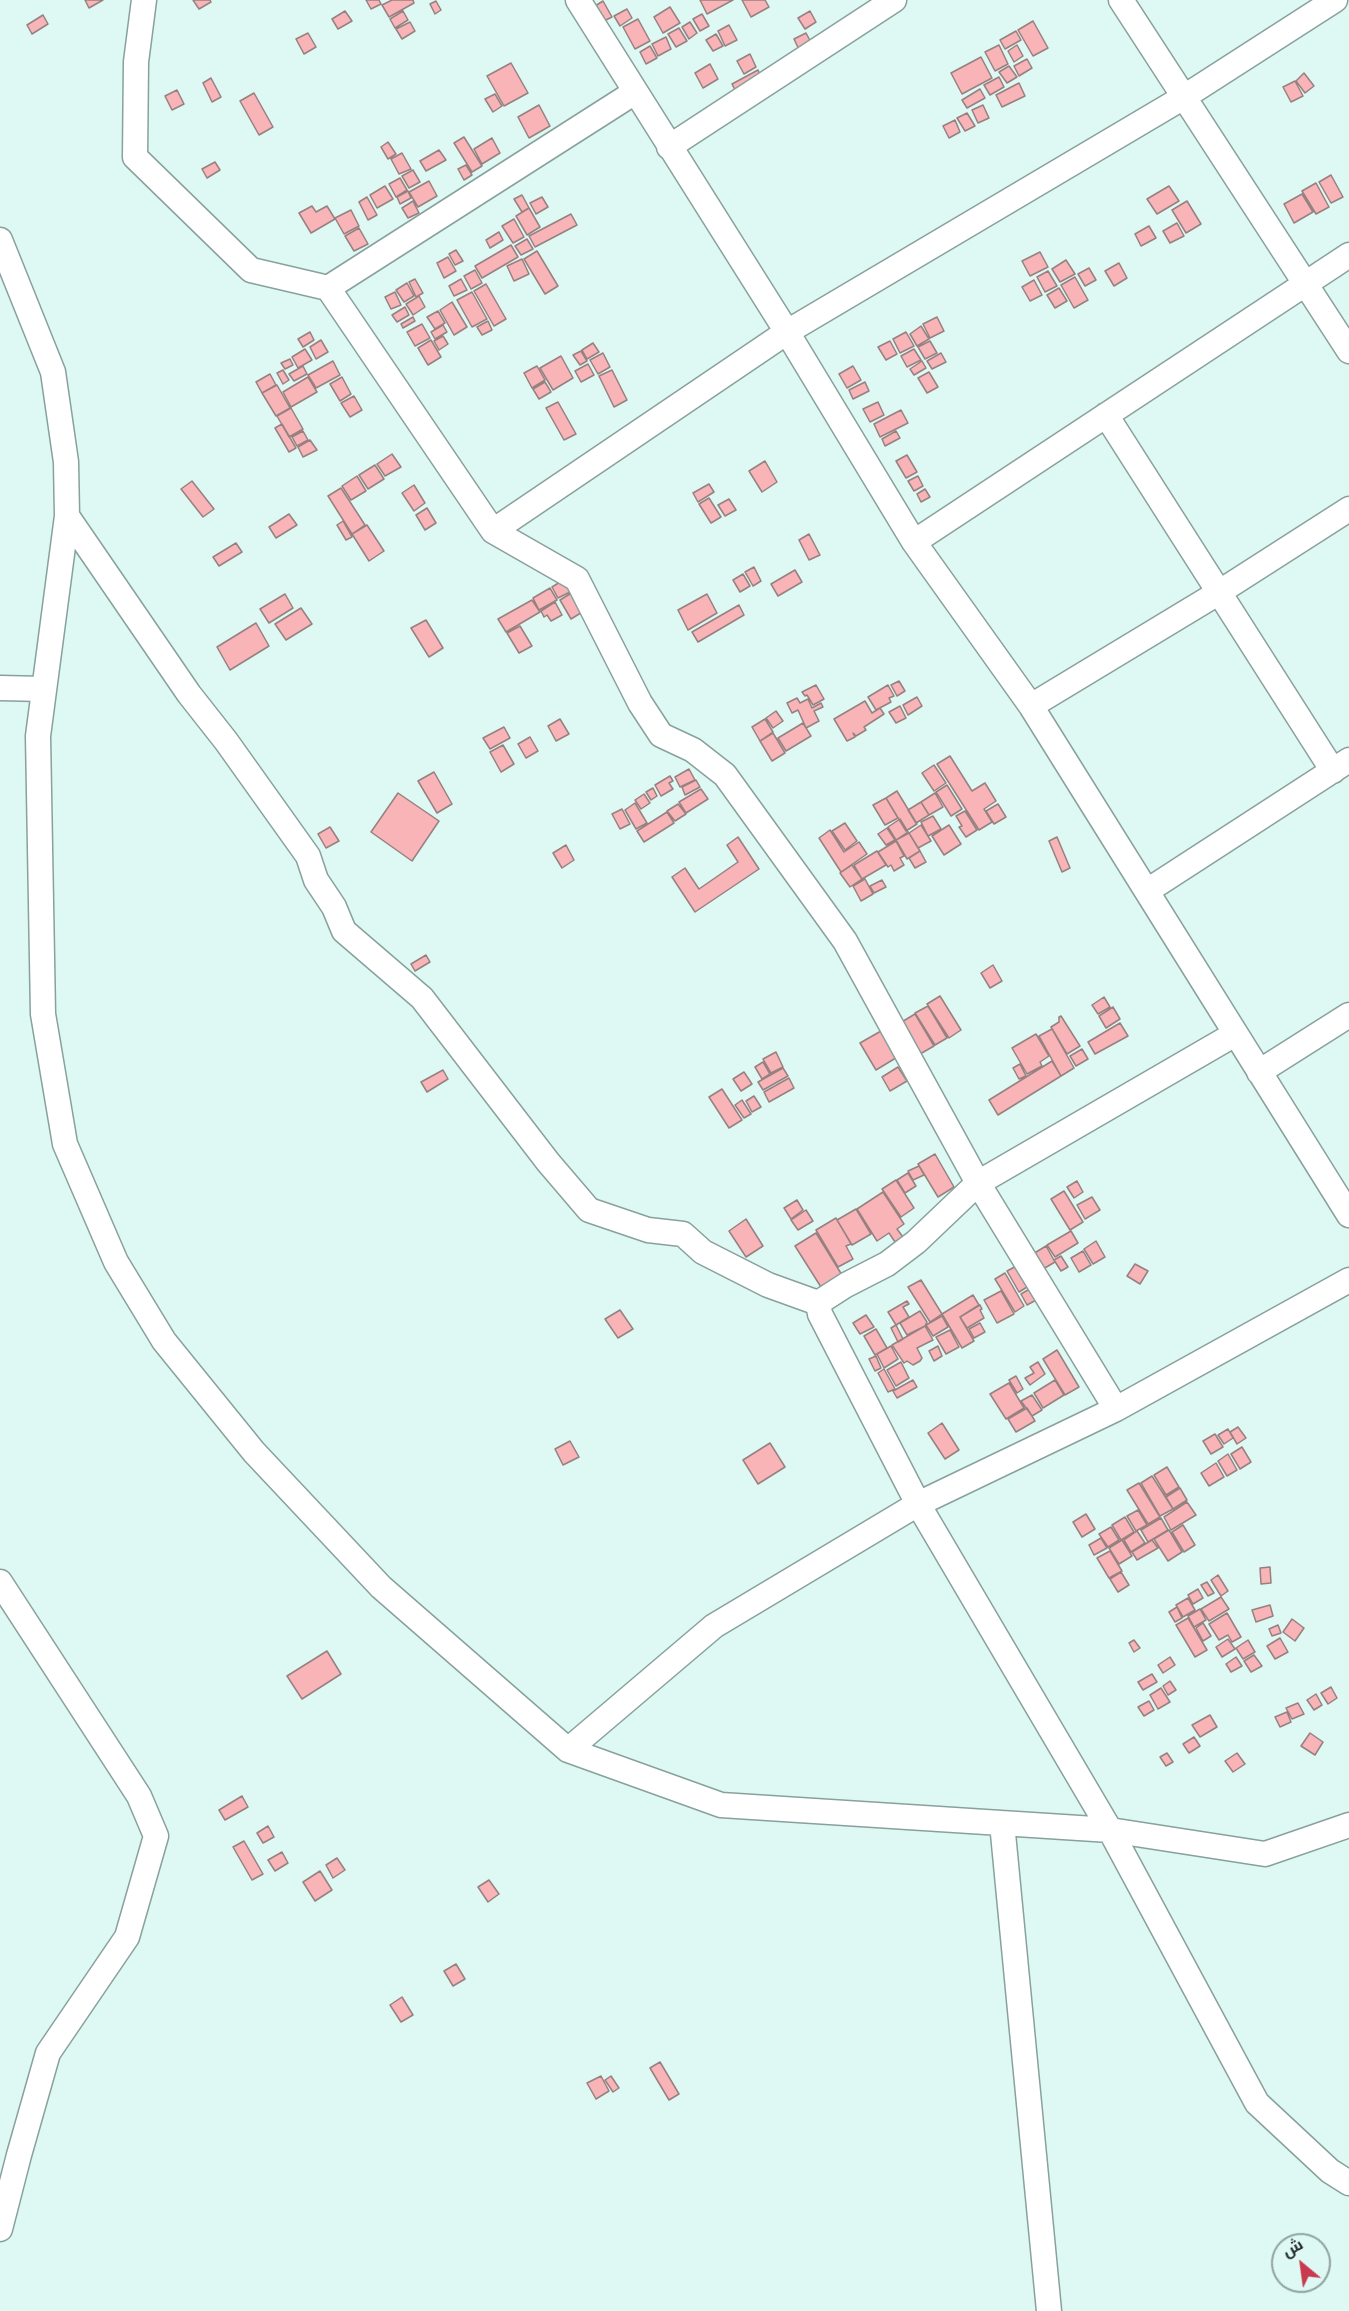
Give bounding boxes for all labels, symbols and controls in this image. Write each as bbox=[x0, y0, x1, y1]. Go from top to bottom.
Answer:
north arrow bbox=[1271, 2233, 1331, 2293]
text: ش bbox=[1279, 2235, 1307, 2262]

